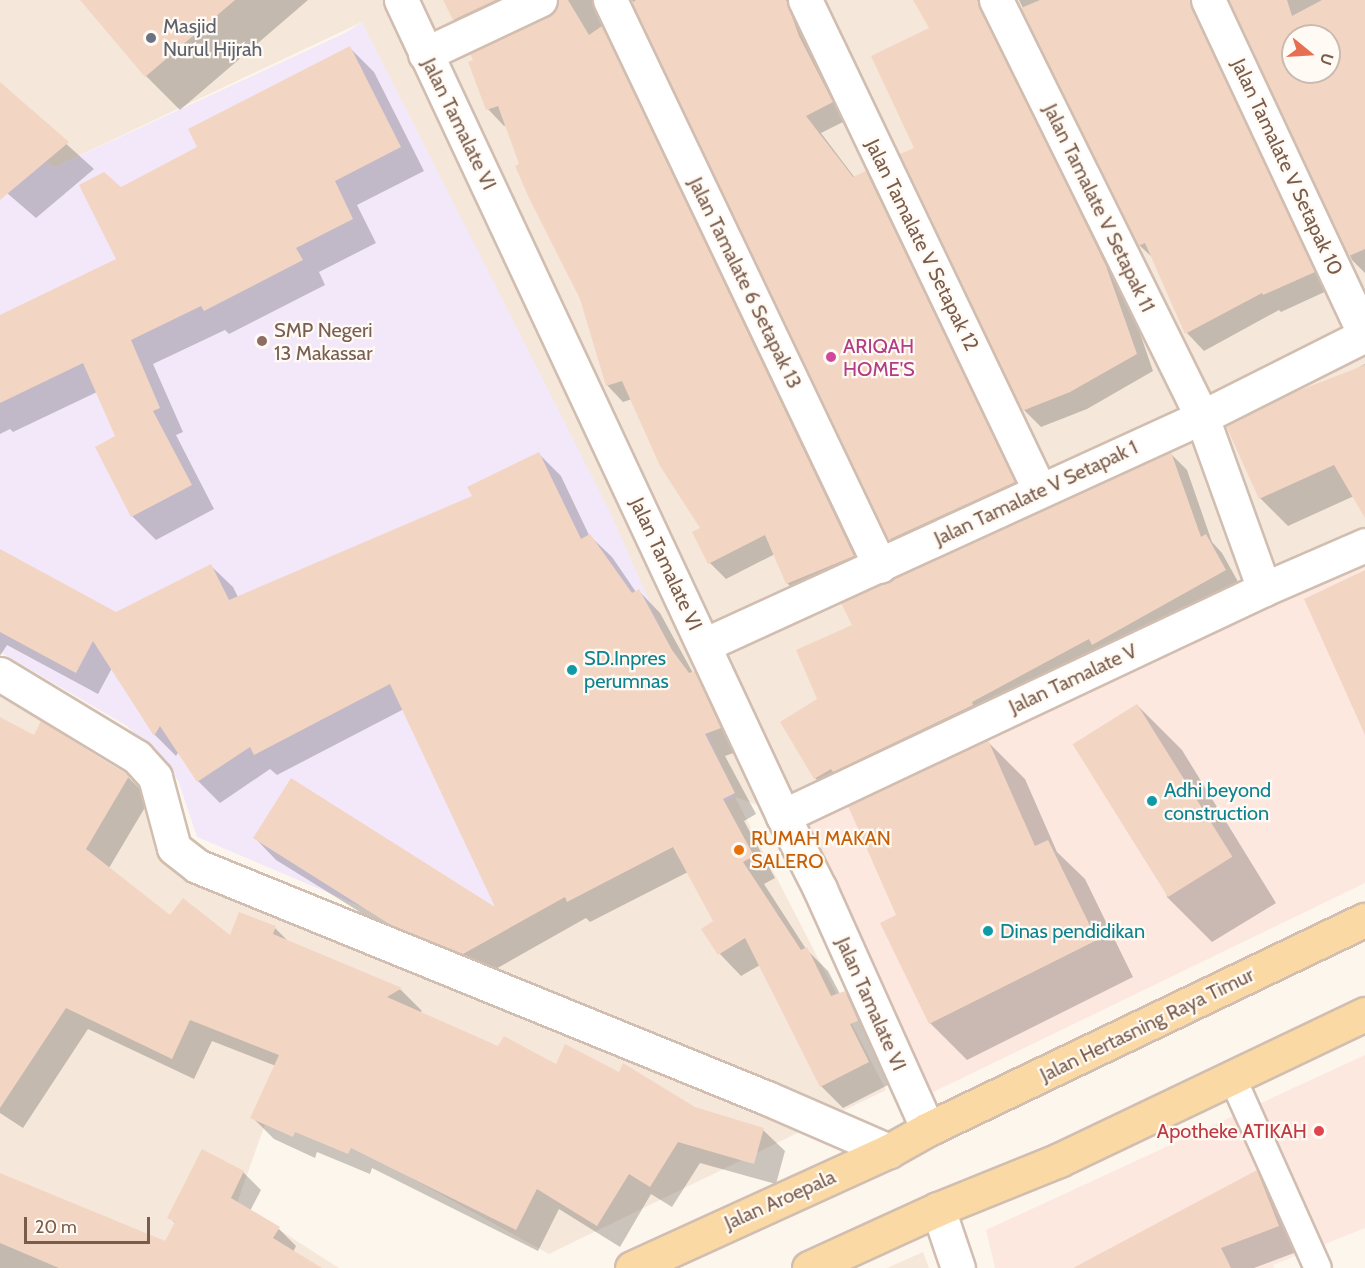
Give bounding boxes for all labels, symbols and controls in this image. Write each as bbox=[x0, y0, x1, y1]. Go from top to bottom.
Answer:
place label: Masjid Nurul Hijrah bbox=[163, 14, 262, 61]
north arrow bbox=[1281, 24, 1341, 84]
marker: Masjid Nurul Hijrah bbox=[144, 31, 158, 45]
text: U bbox=[1316, 51, 1338, 68]
street label: Jalan Tamalate VI bbox=[417, 54, 501, 194]
street label: Jalan Tamalate V Setapak 10 bbox=[1226, 55, 1348, 279]
street label: Jalan Tamalate V Setapak 11 bbox=[1038, 100, 1160, 316]
street label: Jalan Tamalate V Setapak 12 bbox=[860, 135, 984, 355]
street label: Jalan Tamalate 6 Setapak 13 bbox=[683, 174, 807, 392]
place label: SMP Negeri 13 Makassar bbox=[274, 318, 373, 365]
marker: SMP Negeri 13 Makassar bbox=[255, 334, 269, 348]
place label: ARIQAH HOME'S bbox=[843, 334, 915, 381]
marker: ARIQAH HOME'S bbox=[824, 350, 838, 364]
street label: Jalan Tamalate V Setapak 1 bbox=[930, 435, 1142, 551]
street label: Jalan Tamalate VI bbox=[625, 494, 707, 634]
street label: Jalan Tamalate V bbox=[1005, 639, 1141, 719]
place label: SD.Inpres perumnas bbox=[584, 646, 669, 693]
marker: SD.Inpres perumnas bbox=[565, 663, 579, 677]
place label: Adhi beyond construction bbox=[1164, 778, 1271, 825]
marker: Adhi beyond construction bbox=[1145, 794, 1159, 808]
place label: RUMAH MAKAN SALERO bbox=[751, 826, 891, 873]
marker: RUMAH MAKAN SALERO bbox=[732, 843, 746, 857]
place label: Dinas pendidikan bbox=[1000, 919, 1145, 943]
marker: Dinas pendidikan bbox=[981, 924, 995, 938]
street label: Jalan Tamalate VI bbox=[831, 934, 911, 1074]
street label: Jalan Hertasning Raya Timur bbox=[1036, 963, 1258, 1087]
place label: Apotheke ATIKAH bbox=[1157, 1119, 1307, 1143]
marker: Apotheke ATIKAH bbox=[1312, 1124, 1326, 1138]
street label: Jalan Aroepala bbox=[721, 1165, 839, 1235]
scale bar bbox=[27, 1205, 153, 1243]
text: 20 m bbox=[35, 1216, 77, 1238]

